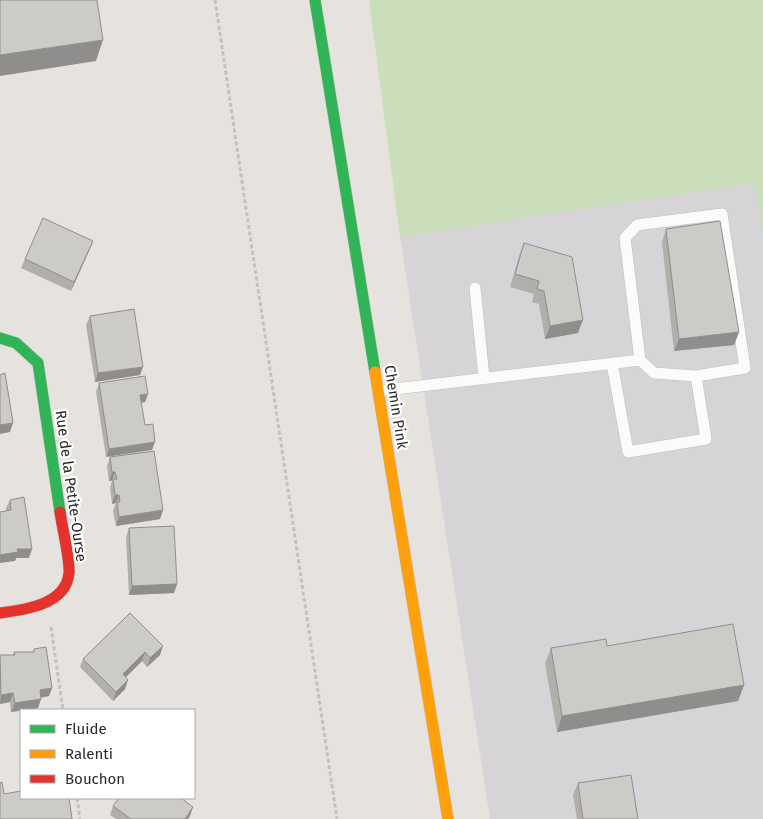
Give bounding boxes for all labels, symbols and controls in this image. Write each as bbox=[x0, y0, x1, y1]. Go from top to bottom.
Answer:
street label: Chemin Pink bbox=[381, 364, 412, 450]
street label: Rue de la Petite-Ourse bbox=[51, 409, 91, 563]
legend bbox=[20, 709, 195, 799]
text: Fluide bbox=[65, 720, 107, 738]
text: Ralenti bbox=[65, 745, 113, 763]
text: Bouchon bbox=[65, 770, 125, 788]

